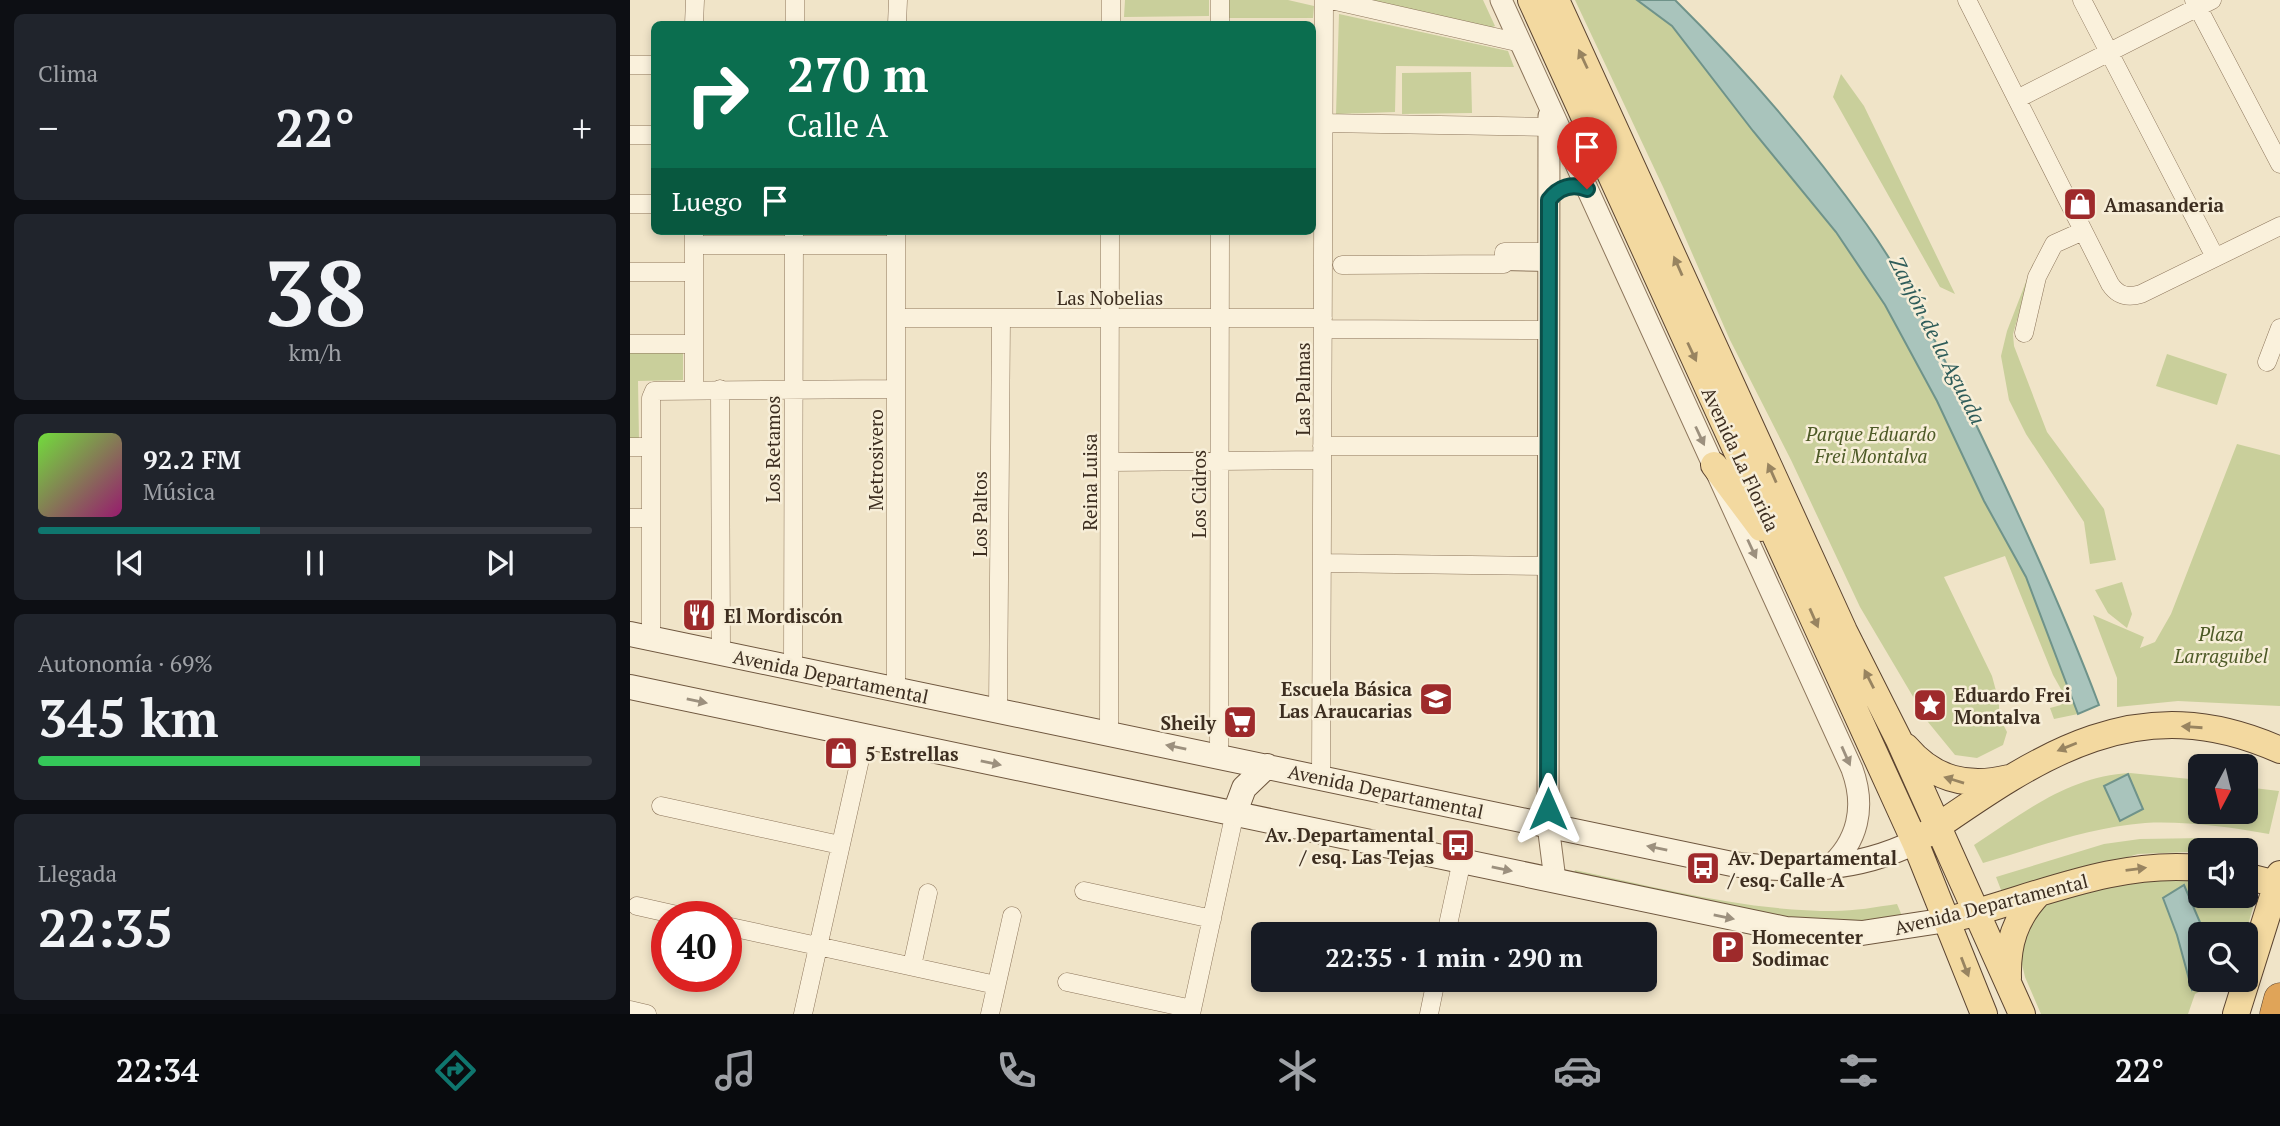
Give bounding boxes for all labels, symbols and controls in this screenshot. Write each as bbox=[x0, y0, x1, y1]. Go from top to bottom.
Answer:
text: 270 m bbox=[787, 41, 929, 106]
icon: right bbox=[672, 49, 763, 140]
one-way arrow bbox=[1577, 49, 1589, 69]
text: Clima bbox=[38, 58, 98, 89]
text: 22° bbox=[275, 93, 355, 162]
text: − bbox=[38, 103, 58, 153]
text: + bbox=[572, 103, 592, 153]
text: Calle A bbox=[787, 104, 888, 146]
pin bbox=[1557, 117, 1617, 189]
icon: arrive bbox=[1568, 128, 1606, 166]
icon: arrive bbox=[756, 182, 794, 220]
text: Luego bbox=[672, 184, 742, 218]
shop icon: Amasanderia bbox=[2061, 185, 2099, 223]
place label: Amasanderia bbox=[2104, 192, 2224, 217]
text: 38 bbox=[264, 231, 366, 352]
water label: Zanjón de la Aguada bbox=[1883, 251, 1993, 429]
one-way arrow bbox=[1672, 256, 1684, 276]
street label: Las Nobelias bbox=[1057, 285, 1163, 310]
text: km/h bbox=[288, 337, 342, 368]
street label: Las Palmas bbox=[1290, 342, 1315, 436]
one-way arrow bbox=[1686, 342, 1698, 362]
street label: Avenida La Florida bbox=[1697, 383, 1786, 536]
street label: Los Retamos bbox=[760, 396, 785, 502]
street label: Metrosivero bbox=[863, 409, 888, 511]
park label: Parque Eduardo Frei Montalva bbox=[1805, 421, 1936, 468]
one-way arrow bbox=[1694, 426, 1706, 446]
street label: Reina Luisa bbox=[1077, 433, 1102, 531]
text: 92.2 FM bbox=[143, 442, 241, 476]
street label: Los Cidros bbox=[1186, 450, 1211, 538]
one-way arrow bbox=[1766, 463, 1778, 483]
street label: Los Paltos bbox=[967, 471, 992, 557]
text: Música bbox=[143, 476, 215, 507]
one-way arrow bbox=[1746, 539, 1758, 559]
icon: previous bbox=[111, 544, 149, 582]
icon: pause bbox=[296, 544, 334, 582]
icon: next bbox=[481, 544, 519, 582]
restaurant icon: El Mordiscón bbox=[680, 596, 718, 634]
place label: El Mordiscón bbox=[724, 603, 844, 628]
one-way arrow bbox=[1808, 608, 1820, 628]
park label: Plaza Larraguibel bbox=[2173, 621, 2269, 668]
street label: Avenida Departamental bbox=[731, 643, 931, 709]
text: Autonomía · 69% bbox=[38, 648, 213, 679]
one-way arrow bbox=[1863, 669, 1875, 688]
place label: Escuela Básica Las Araucarias bbox=[1279, 676, 1412, 723]
school or university icon: Escuela Básica Las Araucarias bbox=[1417, 680, 1455, 718]
place label: Eduardo Frei Montalva bbox=[1954, 682, 2071, 729]
text: 345 km bbox=[38, 683, 219, 752]
place icon: Eduardo Frei Montalva bbox=[1911, 686, 1949, 724]
one-way arrow bbox=[686, 696, 708, 707]
supermarket icon: Sheily bbox=[1221, 703, 1259, 741]
place label: Sheily bbox=[1160, 710, 1217, 735]
one-way arrow bbox=[2180, 721, 2202, 732]
shop icon: 5 Estrellas bbox=[822, 734, 860, 772]
place label: 5 Estrellas bbox=[865, 741, 959, 766]
one-way arrow bbox=[2057, 741, 2078, 752]
one-way arrow bbox=[1165, 742, 1187, 753]
one-way arrow bbox=[1840, 746, 1852, 766]
north arrow bbox=[2188, 754, 2258, 824]
map controls bbox=[2188, 754, 2258, 992]
one-way arrow bbox=[980, 757, 1002, 768]
street label: Avenida Departamental bbox=[1286, 758, 1486, 824]
position arrow bbox=[1511, 772, 1585, 846]
one-way arrow bbox=[1944, 774, 1965, 784]
place label: Av. Departamental / esq. Las Tejas bbox=[1265, 822, 1434, 869]
bus stop icon: Av. Departamental / esq. Las Tejas bbox=[1439, 826, 1477, 864]
button: sound bbox=[2188, 838, 2258, 908]
one-way arrow bbox=[1646, 842, 1668, 853]
place label: Av. Departamental / esq. Calle A bbox=[1727, 845, 1897, 892]
bus stop icon: Av. Departamental / esq. Calle A bbox=[1684, 849, 1722, 887]
text: Llegada bbox=[38, 858, 117, 889]
one-way arrow bbox=[1491, 864, 1513, 875]
one-way arrow bbox=[2125, 864, 2147, 875]
street label: Avenida Departamental bbox=[1891, 868, 2091, 940]
text: 22:35 bbox=[38, 893, 173, 962]
speed limit sign: 40 bbox=[651, 901, 742, 992]
one-way arrow bbox=[1713, 911, 1735, 922]
button: search bbox=[2188, 922, 2258, 992]
place label: Homecenter Sodimac bbox=[1752, 924, 1864, 971]
parking icon: Homecenter Sodimac bbox=[1709, 928, 1747, 966]
text: 22:35 · 1 min · 290 m bbox=[1325, 940, 1583, 974]
one-way arrow bbox=[1960, 957, 1971, 978]
icon: directions bbox=[431, 1046, 480, 1095]
icon: music bbox=[711, 1046, 760, 1095]
icon: phone bbox=[992, 1046, 1041, 1095]
icon: climate bbox=[1273, 1046, 1322, 1095]
icon: car bbox=[1553, 1046, 1602, 1095]
icon: filters bbox=[1834, 1046, 1883, 1095]
text: 22:34 bbox=[116, 1049, 199, 1091]
text: 22° bbox=[2115, 1049, 2164, 1091]

